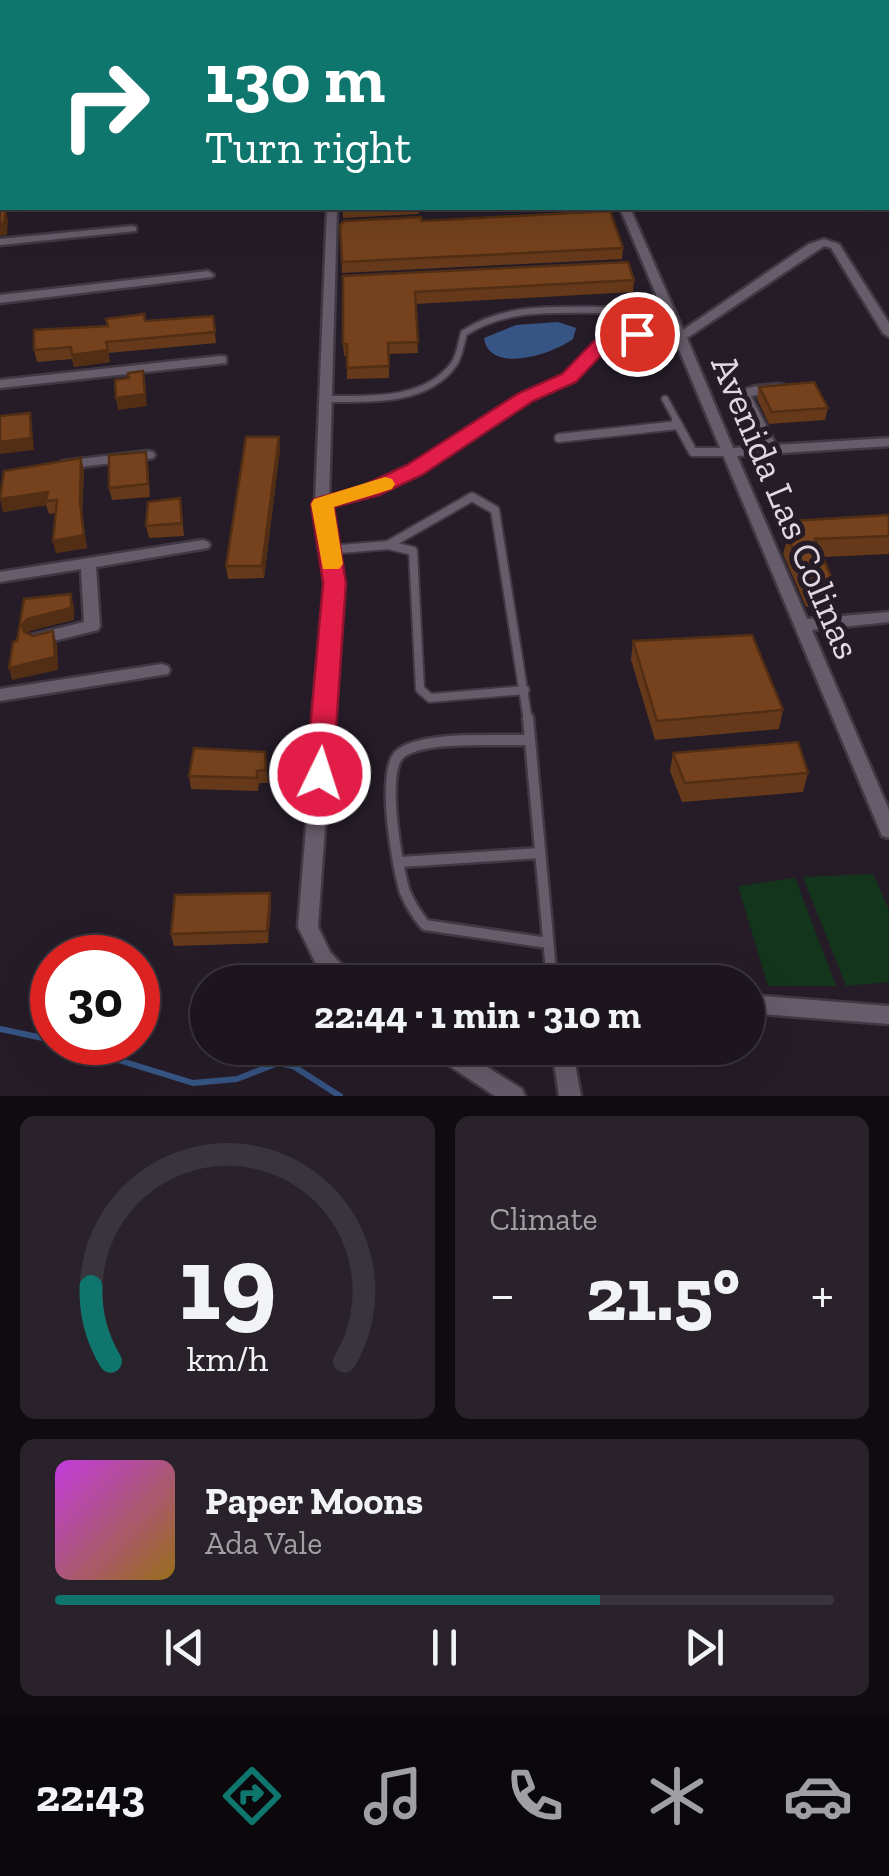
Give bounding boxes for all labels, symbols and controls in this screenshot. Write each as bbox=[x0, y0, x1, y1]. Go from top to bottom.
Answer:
text: 130 m bbox=[205, 36, 385, 120]
icon: right bbox=[40, 40, 170, 170]
text: Turn right bbox=[205, 121, 411, 175]
pin bbox=[595, 292, 680, 377]
icon: arrive bbox=[610, 307, 665, 362]
street label: Avenida Las Colinas bbox=[701, 348, 871, 666]
position arrow bbox=[268, 722, 372, 826]
speed limit sign: 30 bbox=[30, 935, 160, 1065]
text: 22:44 · 1 min · 310 m bbox=[314, 992, 641, 1038]
text: Climate bbox=[490, 1200, 598, 1238]
text: 19 bbox=[178, 1221, 276, 1346]
text: 21.5° bbox=[586, 1249, 740, 1339]
text: − bbox=[490, 1261, 515, 1327]
text: + bbox=[811, 1261, 834, 1327]
text: km/h bbox=[186, 1337, 268, 1380]
text: Paper Moons bbox=[205, 1478, 423, 1524]
text: Ada Vale bbox=[205, 1524, 322, 1562]
icon: previous bbox=[157, 1620, 212, 1675]
icon: pause bbox=[417, 1620, 472, 1675]
icon: next bbox=[677, 1620, 732, 1675]
icon: directions bbox=[217, 1761, 287, 1831]
icon: music bbox=[358, 1761, 428, 1831]
icon: phone bbox=[500, 1761, 570, 1831]
icon: climate bbox=[642, 1761, 712, 1831]
icon: car bbox=[783, 1761, 853, 1831]
text: 22:43 bbox=[36, 1769, 145, 1823]

